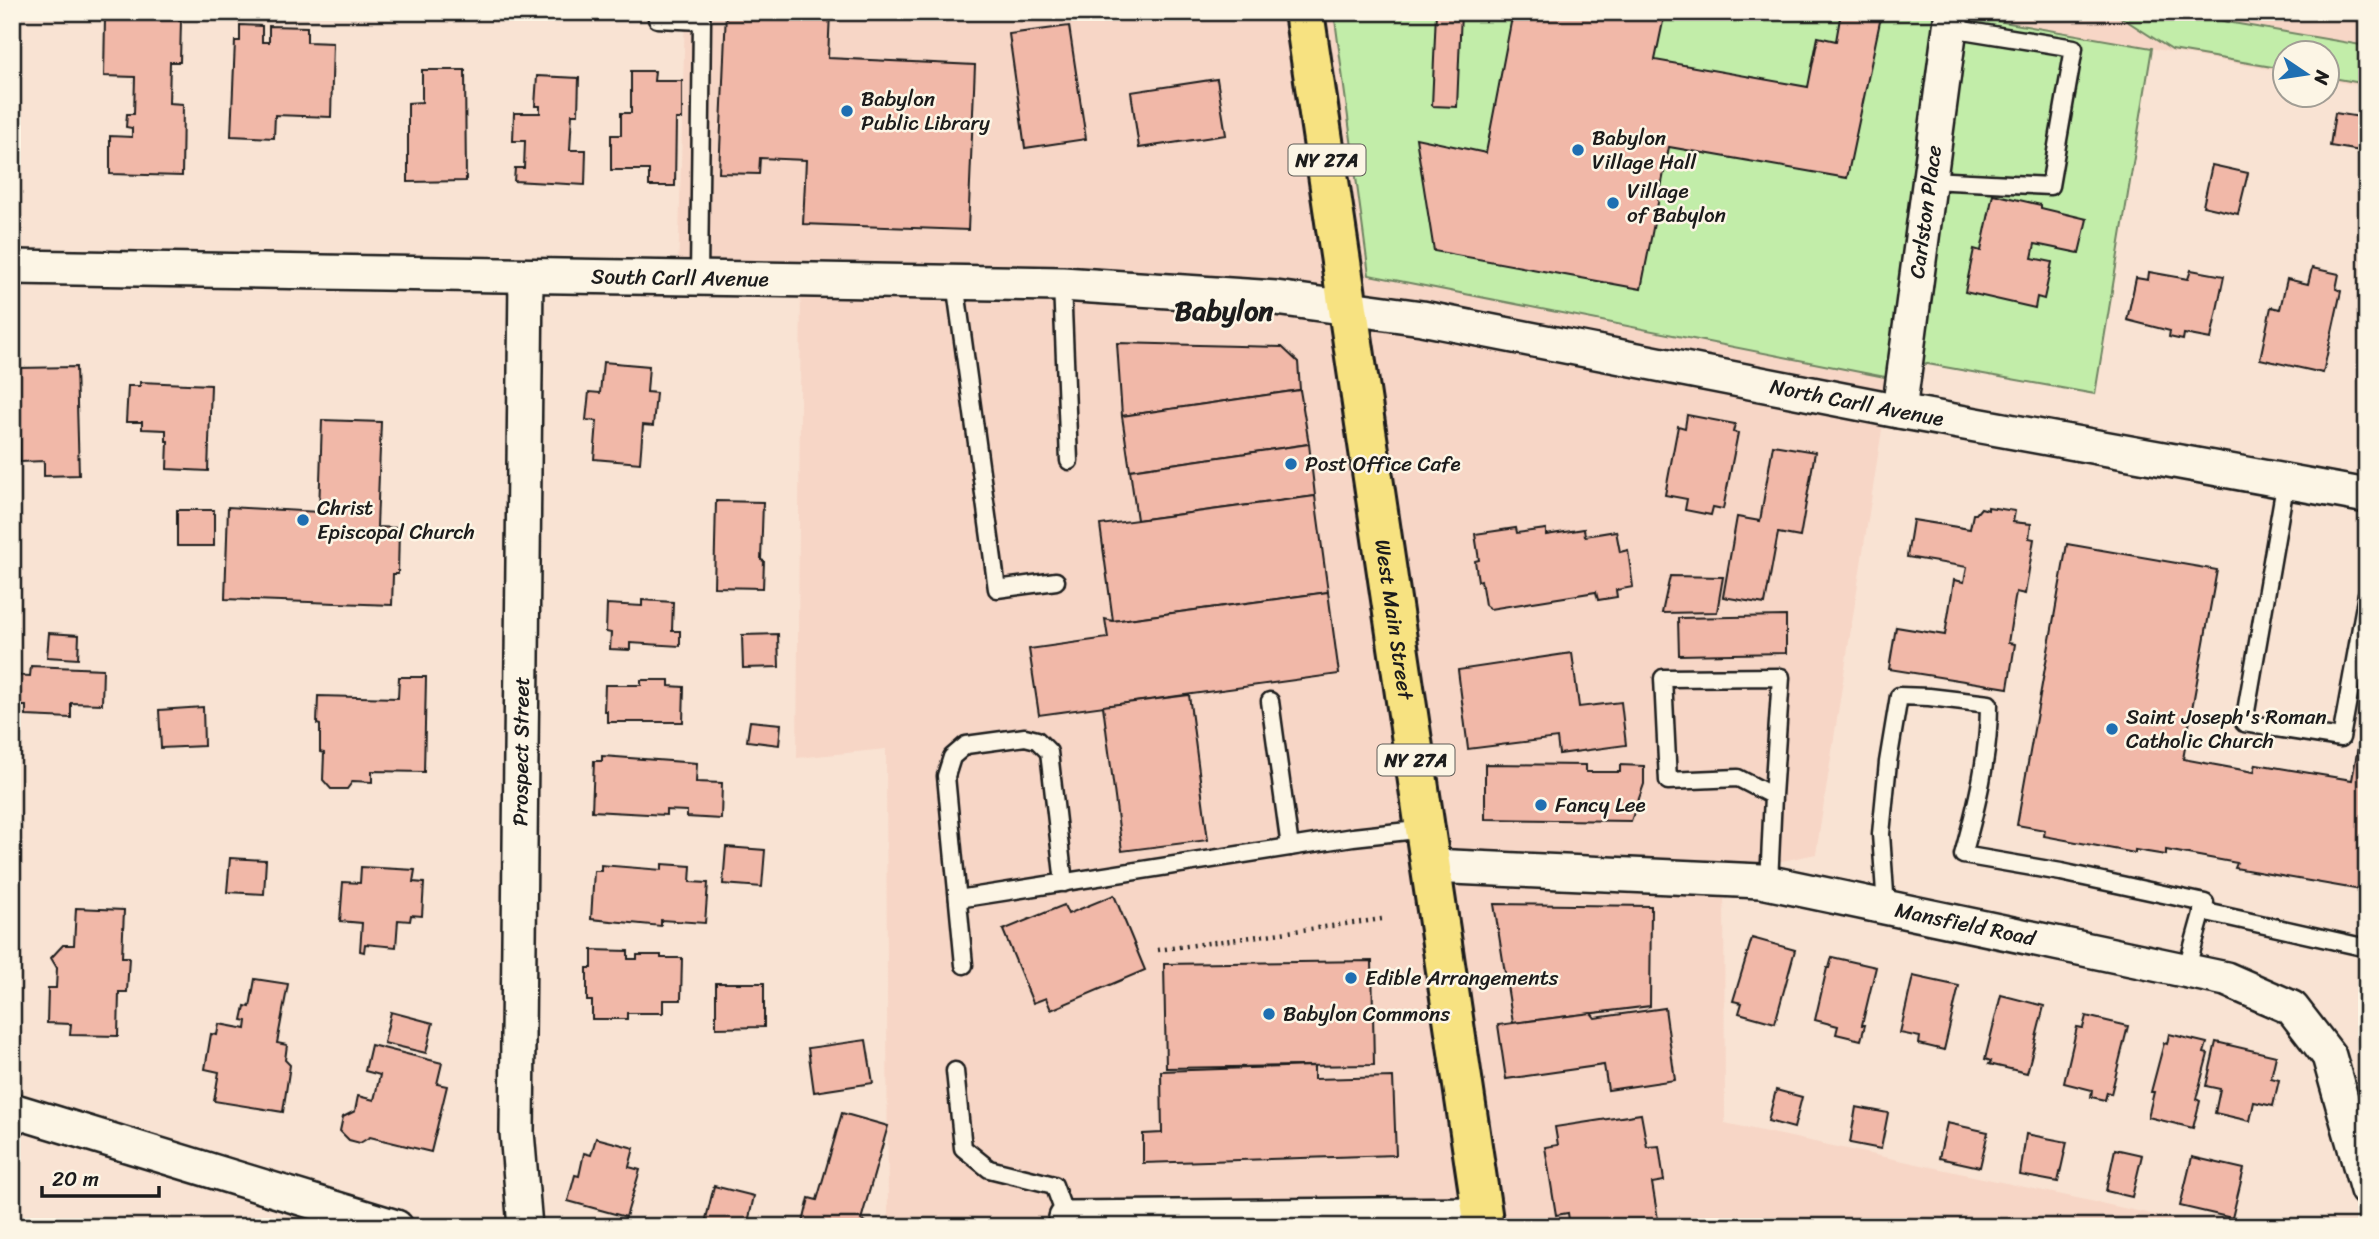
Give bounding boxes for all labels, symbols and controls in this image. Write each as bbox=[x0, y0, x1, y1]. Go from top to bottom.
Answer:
north arrow bbox=[2270, 38, 2340, 108]
text: N bbox=[2304, 67, 2340, 89]
place label: Babylon Public Library bbox=[861, 80, 990, 142]
marker: Babylon Public Library bbox=[839, 103, 855, 119]
place label: Babylon Village Hall bbox=[1592, 119, 1697, 181]
marker: Babylon Village Hall bbox=[1570, 142, 1586, 158]
street label: Carlston Place bbox=[1898, 143, 1953, 281]
road number: NY 27A bbox=[1288, 144, 1366, 176]
place label: Village of Babylon bbox=[1627, 172, 1726, 234]
marker: Village of Babylon bbox=[1605, 195, 1621, 211]
street label: South Carll Avenue bbox=[591, 257, 769, 298]
district label: Babylon bbox=[1175, 286, 1274, 335]
street label: North Carll Avenue bbox=[1767, 367, 1947, 438]
place label: Post Office Cafe bbox=[1305, 445, 1461, 483]
marker: Post Office Cafe bbox=[1283, 456, 1299, 472]
place label: Christ Episcopal Church bbox=[317, 489, 475, 551]
marker: Christ Episcopal Church bbox=[295, 512, 311, 528]
street label: West Main Street bbox=[1363, 537, 1425, 704]
street label: Prospect Street bbox=[501, 676, 541, 826]
place label: Saint Joseph's Roman Catholic Church bbox=[2126, 698, 2327, 760]
marker: Saint Joseph's Roman Catholic Church bbox=[2104, 721, 2120, 737]
road number: NY 27A bbox=[1378, 744, 1454, 776]
place label: Fancy Lee bbox=[1555, 786, 1646, 824]
marker: Fancy Lee bbox=[1533, 797, 1549, 813]
street label: Mansfield Road bbox=[1892, 891, 2041, 958]
place label: Edible Arrangements bbox=[1365, 959, 1559, 997]
marker: Edible Arrangements bbox=[1343, 970, 1359, 986]
place label: Babylon Commons bbox=[1283, 995, 1450, 1033]
marker: Babylon Commons bbox=[1261, 1006, 1277, 1022]
scale bar bbox=[42, 1155, 159, 1199]
text: 20 m bbox=[52, 1160, 99, 1198]

